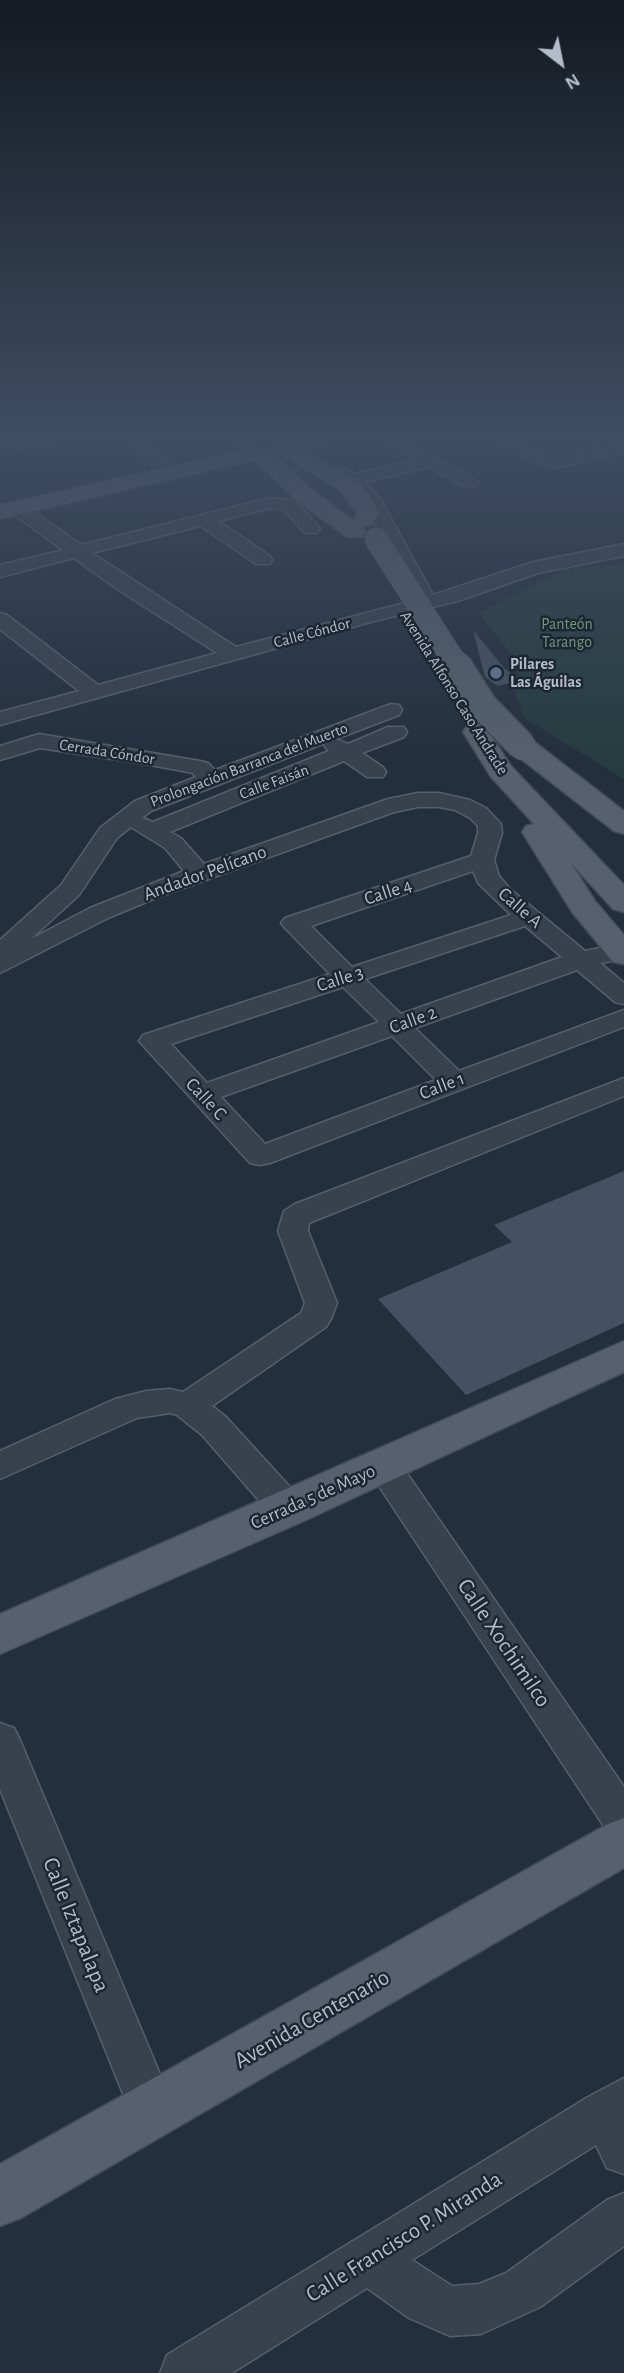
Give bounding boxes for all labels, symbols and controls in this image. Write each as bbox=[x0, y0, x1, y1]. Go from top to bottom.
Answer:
north arrow bbox=[526, 28, 596, 98]
text: N bbox=[562, 70, 583, 93]
street label: Avenida Alfonso Caso Andrade bbox=[396, 608, 512, 778]
street label: Calle Cóndor bbox=[271, 614, 353, 652]
park label: Panteón Tarango bbox=[541, 614, 593, 652]
place label: Pilares Las Águilas bbox=[510, 654, 581, 692]
marker: Pilares Las Águilas bbox=[488, 665, 504, 681]
street label: Prolongación Barranca del Muerto bbox=[147, 718, 351, 812]
street label: Cerrada Cóndor bbox=[58, 735, 156, 769]
street label: Calle Faisán bbox=[237, 760, 311, 804]
street label: Andador Pelícano bbox=[140, 840, 270, 906]
street label: Calle 4 bbox=[361, 874, 415, 910]
street label: Calle A bbox=[493, 883, 547, 933]
street label: Calle 3 bbox=[314, 961, 366, 997]
street label: Calle 2 bbox=[386, 1001, 440, 1039]
street label: Calle 1 bbox=[416, 1067, 468, 1105]
street label: Calle C bbox=[181, 1073, 231, 1125]
street label: Cerrada 5 de Mayo bbox=[247, 1459, 379, 1535]
street label: Calle Xochimilco bbox=[451, 1574, 557, 1712]
street label: Calle Iztapalapa bbox=[36, 1854, 116, 1996]
street label: Avenida Centenario bbox=[229, 1963, 395, 2075]
street label: Calle Francisco P. Miranda bbox=[301, 2165, 507, 2309]

